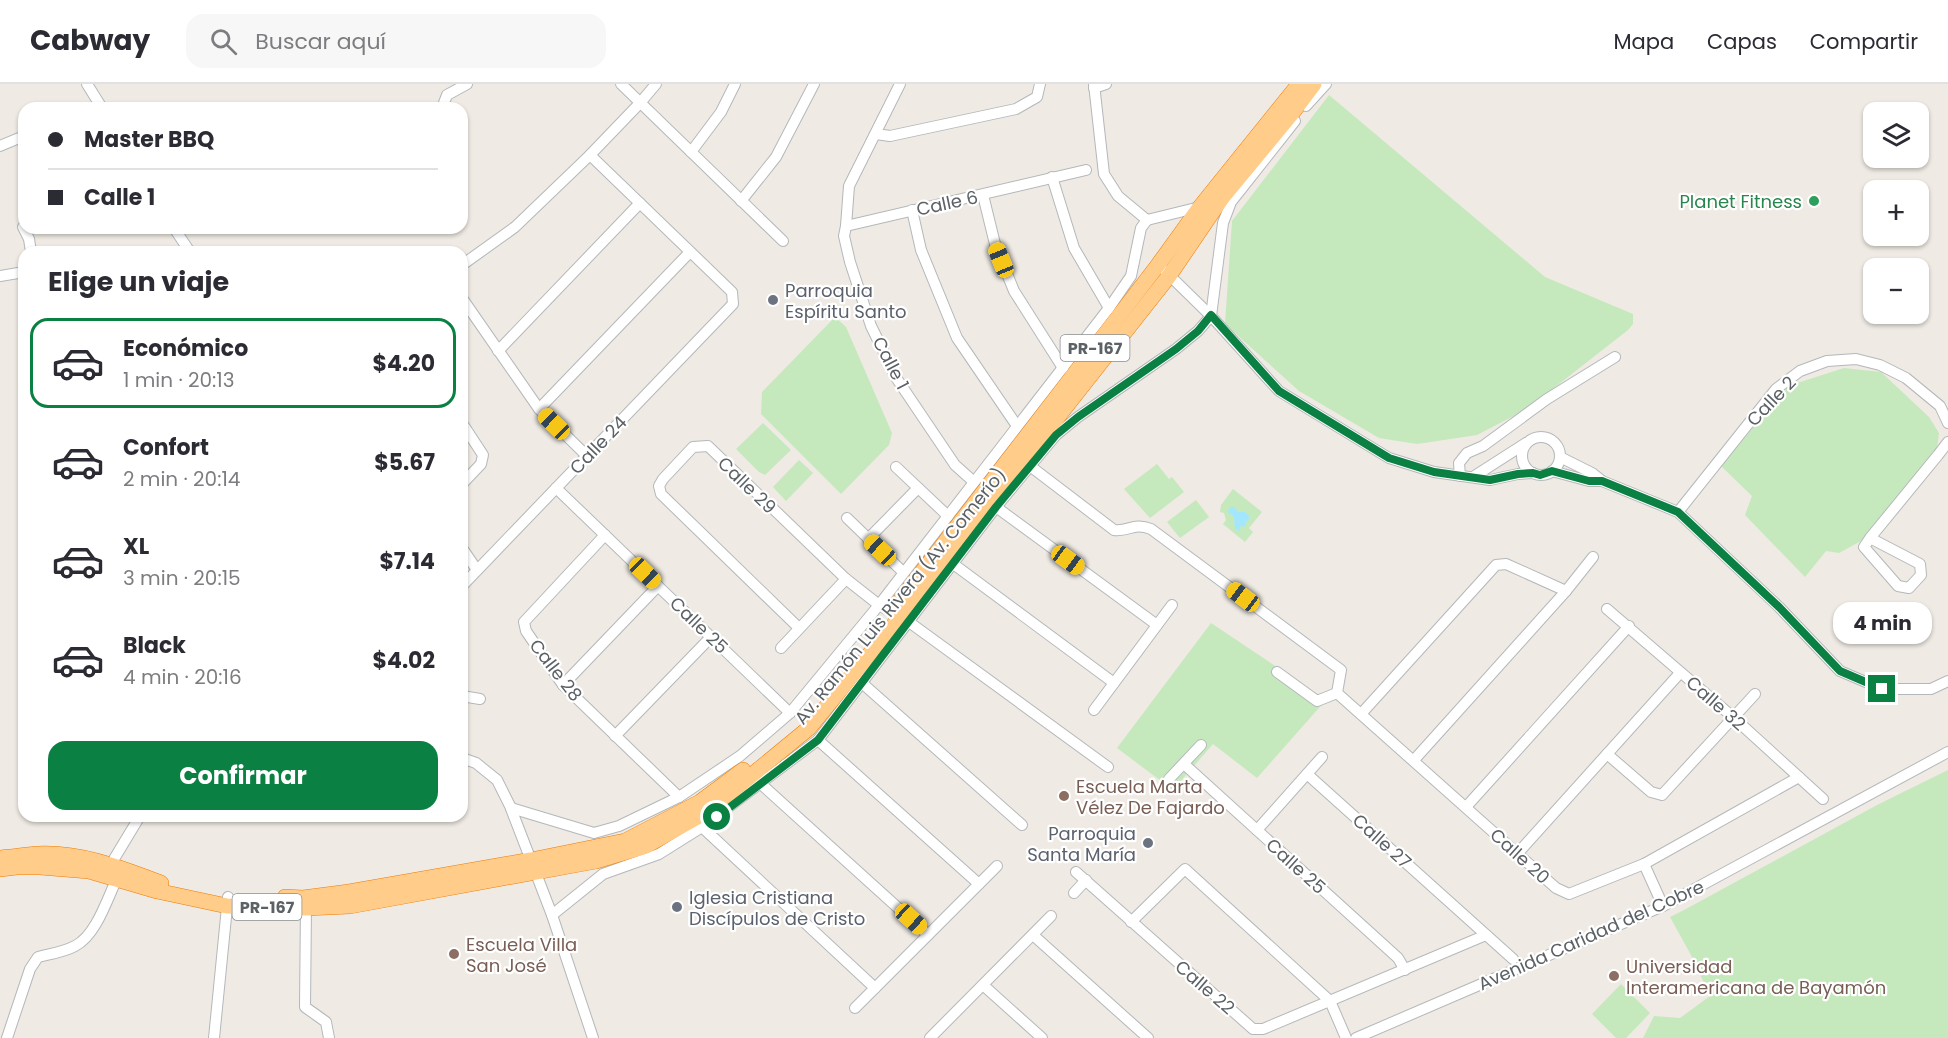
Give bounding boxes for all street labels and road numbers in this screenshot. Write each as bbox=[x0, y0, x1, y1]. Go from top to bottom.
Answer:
street label: Calle 6 bbox=[914, 184, 980, 222]
street label: Calle 1 bbox=[867, 332, 915, 394]
road number: PR-167 bbox=[1060, 335, 1130, 361]
street label: Calle 2 bbox=[1741, 370, 1801, 432]
street label: Calle 24 bbox=[564, 410, 632, 480]
street label: Calle 29 bbox=[712, 451, 782, 519]
street label: Av. Ramón Luis Rivera (Av. Comerío) bbox=[788, 462, 1012, 730]
street label: Calle 25 bbox=[664, 591, 734, 659]
street label: Calle 28 bbox=[524, 634, 588, 706]
street label: Calle 32 bbox=[1681, 670, 1751, 736]
street label: Calle 27 bbox=[1347, 808, 1417, 874]
street label: Calle 20 bbox=[1485, 822, 1555, 890]
street label: Calle 25 bbox=[1261, 832, 1331, 900]
street label: Avenida Caridad del Cobre bbox=[1474, 874, 1708, 996]
road number: PR-167 bbox=[232, 894, 302, 920]
street label: Calle 22 bbox=[1170, 954, 1240, 1020]

